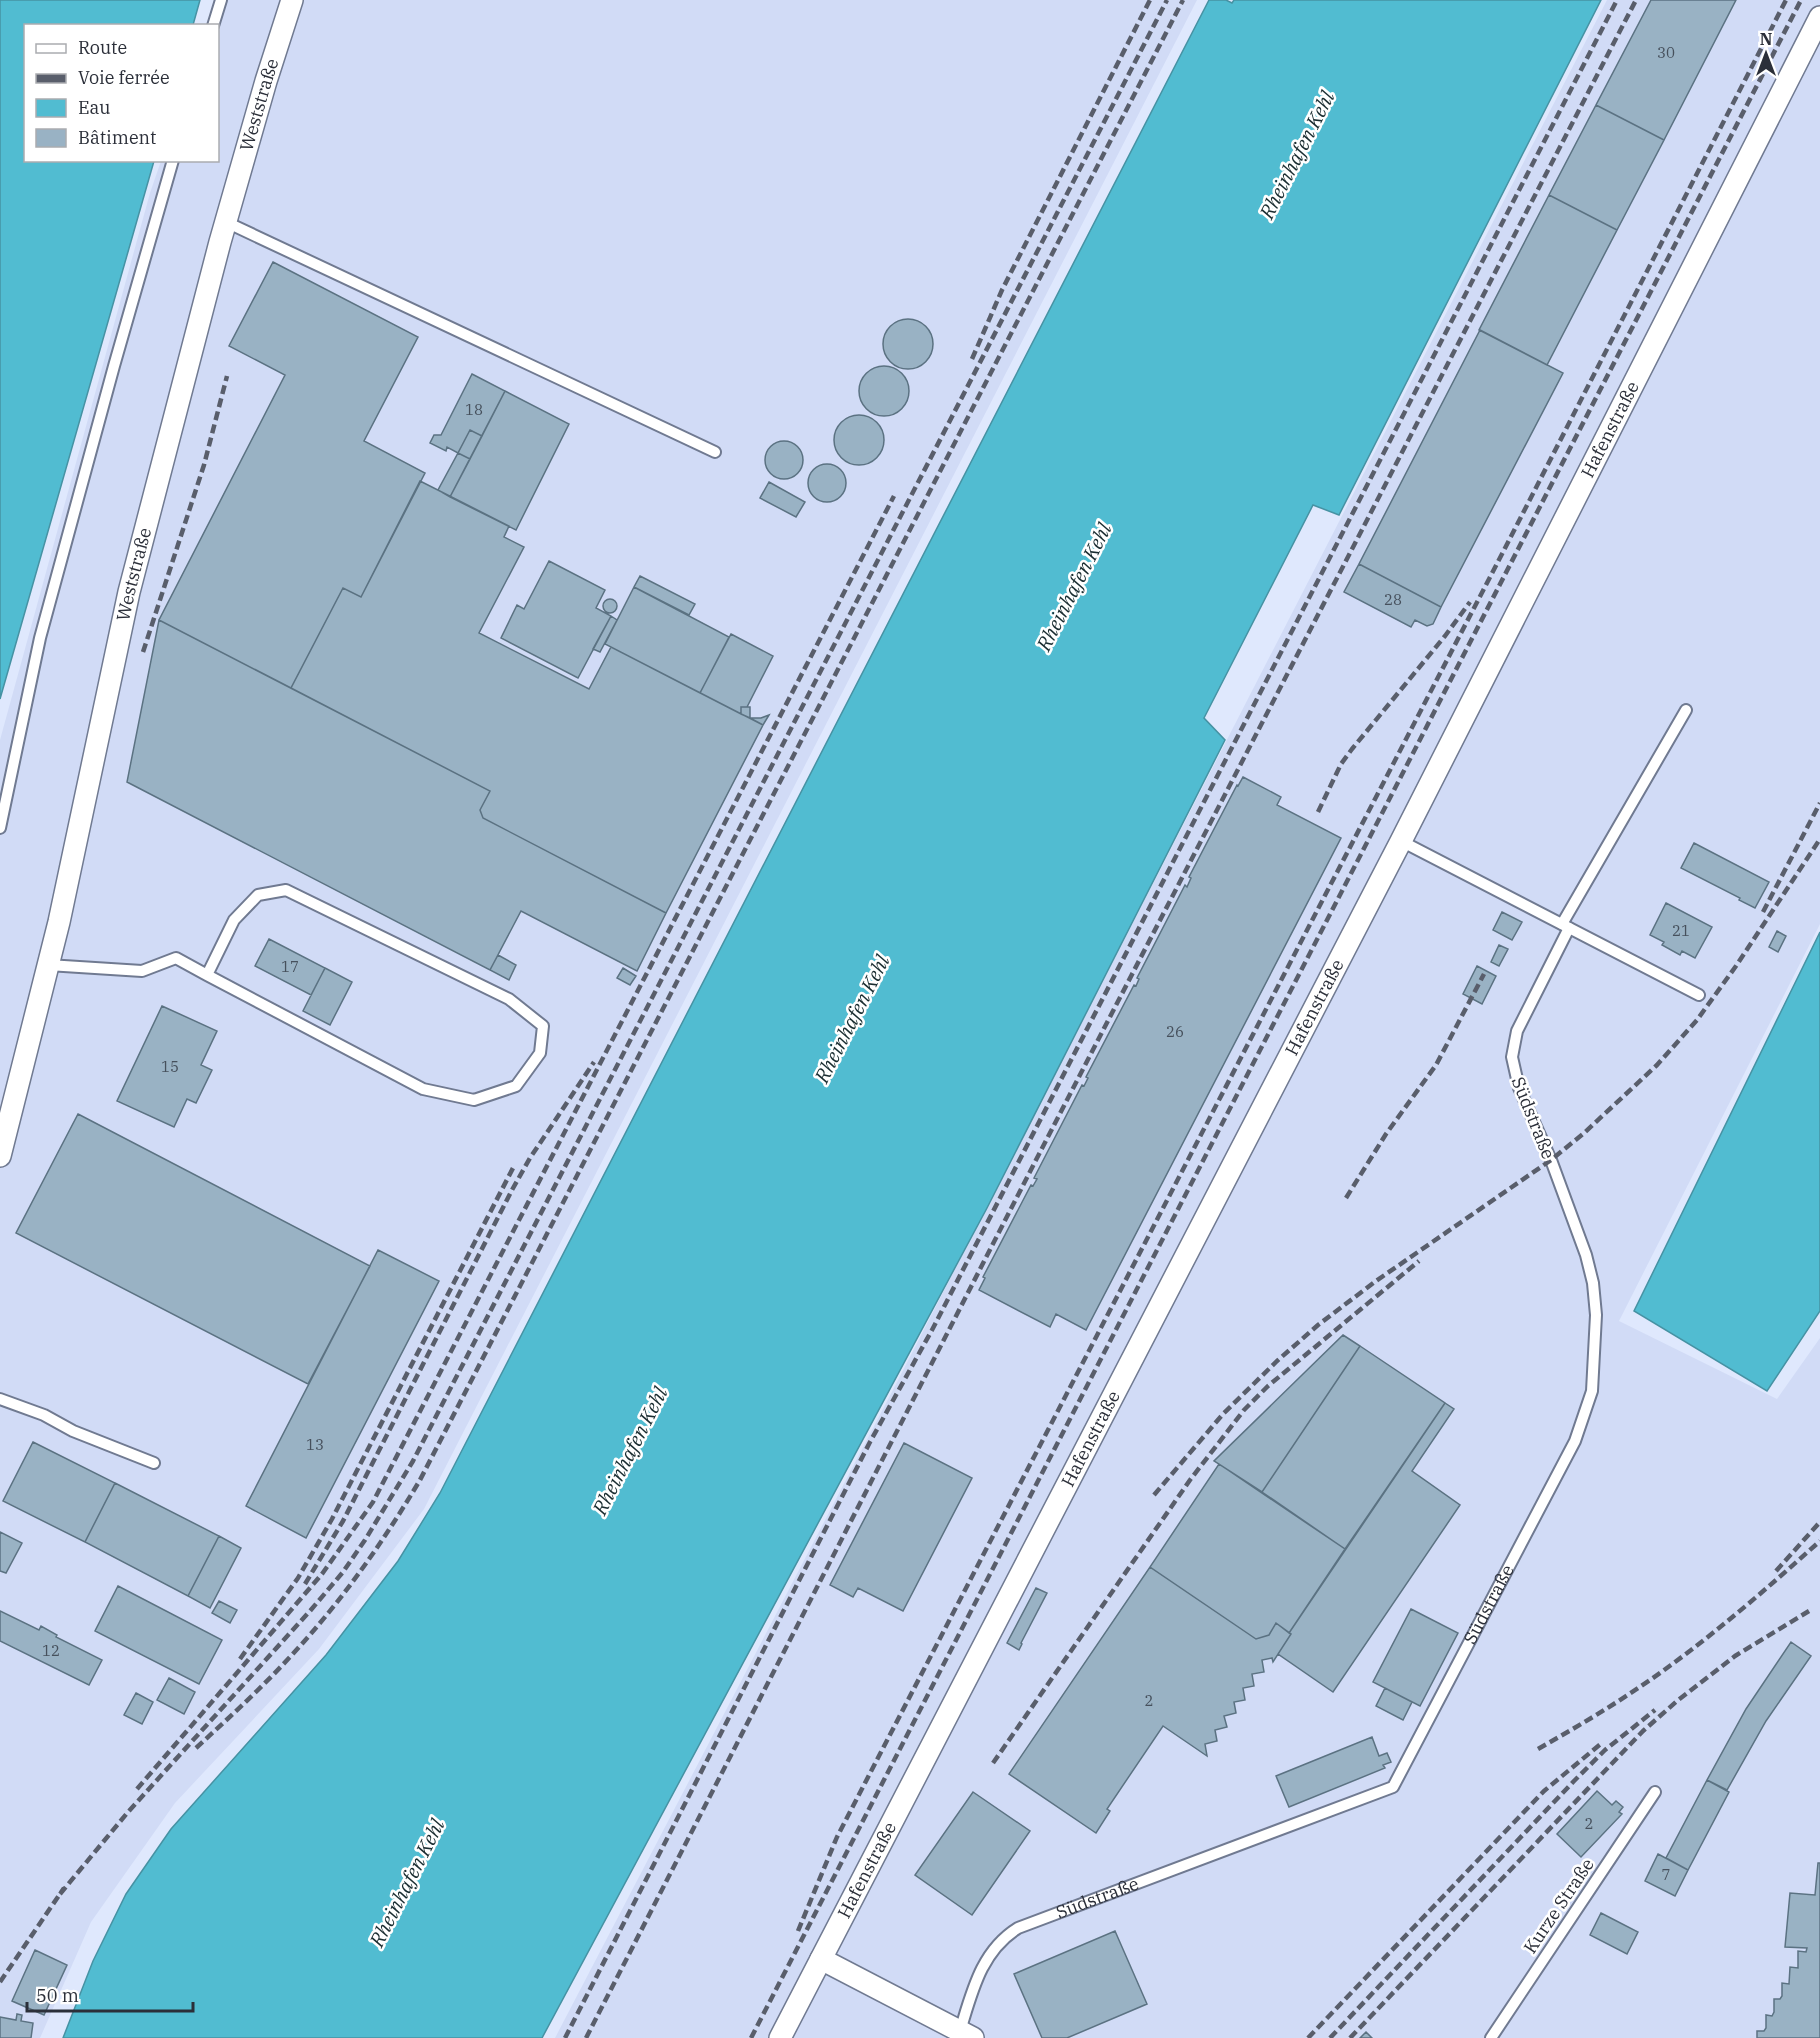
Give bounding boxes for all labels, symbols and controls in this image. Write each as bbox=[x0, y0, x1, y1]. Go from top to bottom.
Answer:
legend bbox=[24, 24, 219, 162]
north arrow bbox=[1736, 24, 1796, 84]
text: N bbox=[1760, 29, 1772, 49]
text: Route bbox=[78, 36, 127, 59]
house number: 30 bbox=[1657, 43, 1675, 62]
street label: Weststraße bbox=[235, 55, 283, 154]
text: Voie ferrée bbox=[78, 66, 170, 89]
water label: Rheinhafen Kehl bbox=[1252, 86, 1341, 224]
text: Eau bbox=[78, 96, 110, 119]
text: Bâtiment bbox=[78, 126, 156, 149]
street label: Hafenstraße bbox=[1576, 377, 1644, 482]
house number: 18 bbox=[465, 400, 483, 419]
water label: Rheinhafen Kehl bbox=[1029, 518, 1118, 656]
street label: Weststraße bbox=[111, 525, 156, 623]
house number: 28 bbox=[1384, 590, 1402, 609]
house number: 21 bbox=[1672, 921, 1690, 940]
water label: Rheinhafen Kehl bbox=[807, 950, 896, 1088]
street label: Hafenstraße bbox=[1280, 955, 1349, 1059]
house number: 17 bbox=[281, 957, 299, 976]
house number: 26 bbox=[1166, 1022, 1184, 1041]
house number: 15 bbox=[161, 1057, 179, 1076]
street label: Südstraße bbox=[1507, 1073, 1560, 1162]
water label: Rheinhafen Kehl bbox=[585, 1382, 674, 1520]
street label: Hafenstraße bbox=[1056, 1387, 1125, 1491]
house number: 13 bbox=[306, 1435, 324, 1454]
street label: Südstraße bbox=[1458, 1561, 1519, 1648]
house number: 12 bbox=[42, 1641, 60, 1660]
house number: 2 bbox=[1144, 1691, 1154, 1710]
water label: Rheinhafen Kehl bbox=[362, 1814, 451, 1952]
house number: 2 bbox=[1584, 1814, 1594, 1833]
street label: Hafenstraße bbox=[832, 1818, 901, 1922]
street label: Kurze Straße bbox=[1518, 1854, 1599, 1958]
house number: 7 bbox=[1661, 1865, 1671, 1884]
street label: Südstraße bbox=[1053, 1872, 1142, 1924]
scale bar bbox=[27, 1975, 194, 2013]
text: 50 m bbox=[36, 1984, 79, 2007]

